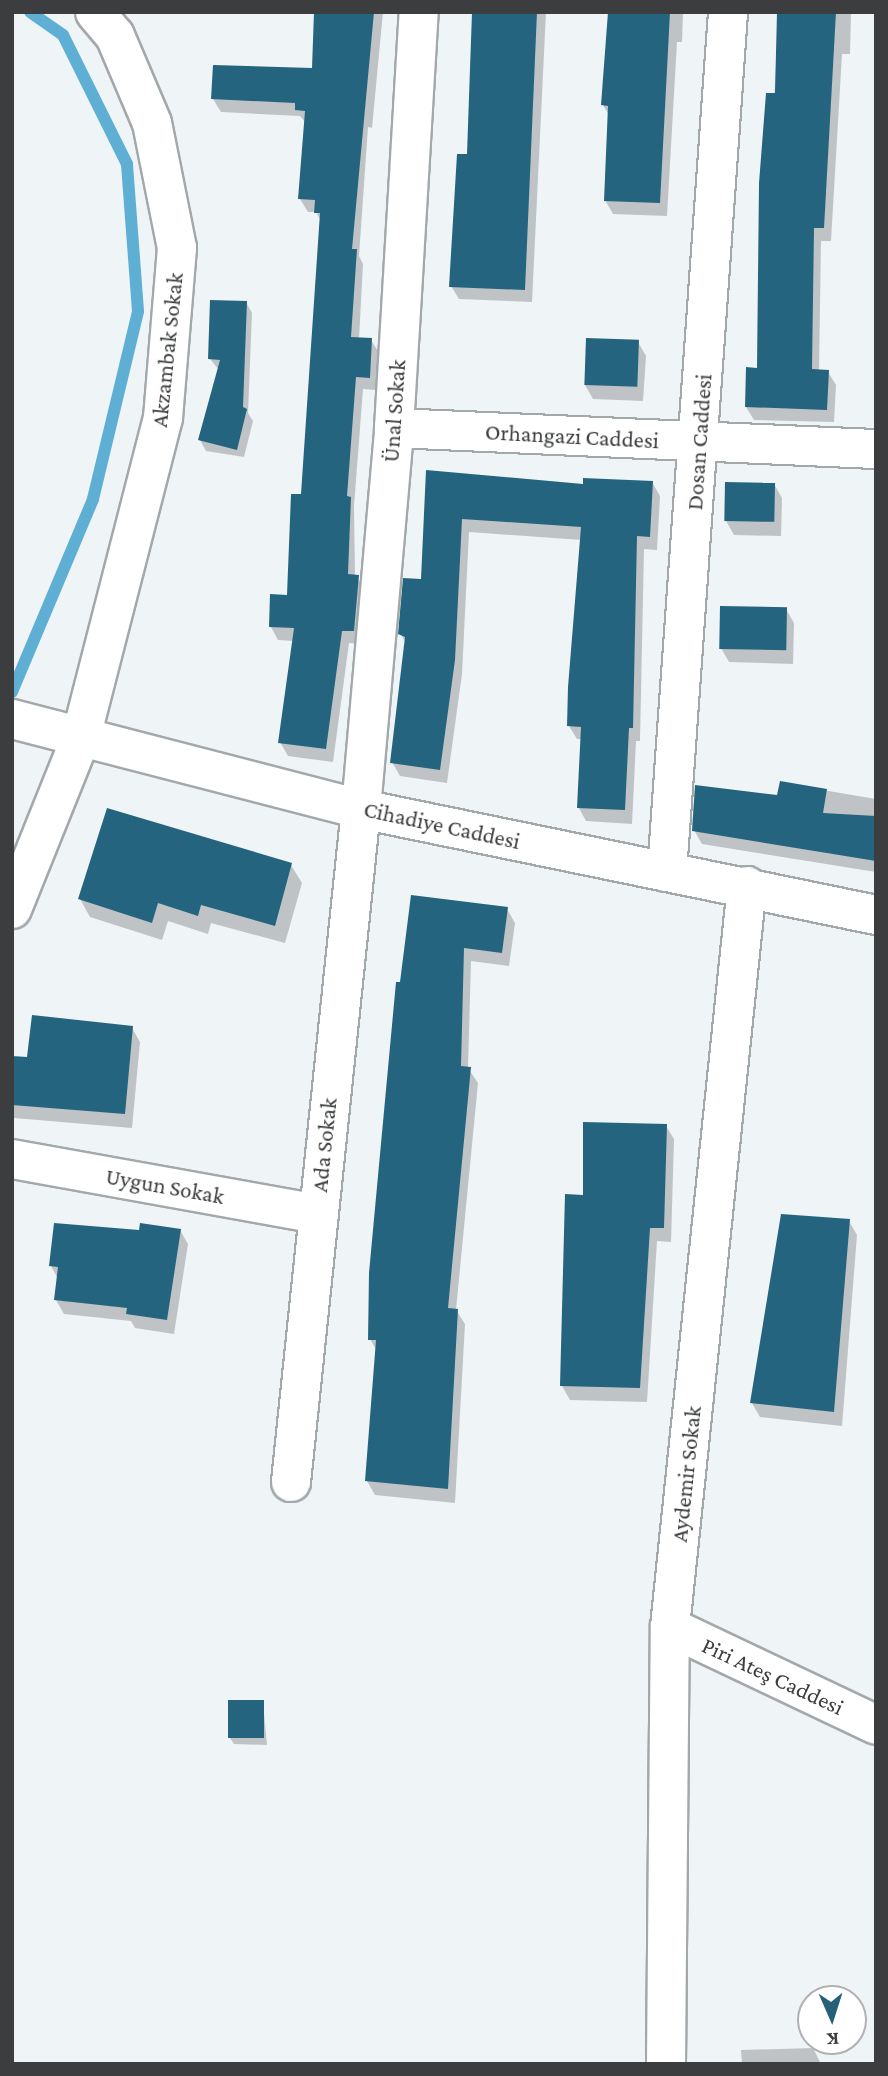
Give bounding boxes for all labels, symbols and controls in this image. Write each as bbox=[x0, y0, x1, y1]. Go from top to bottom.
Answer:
street label: Akzambak Sokak bbox=[145, 271, 189, 429]
street label: Ünal Sokak bbox=[377, 359, 411, 463]
street label: Dosan Caddesi bbox=[680, 373, 718, 511]
street label: Orhangazi Caddesi bbox=[484, 418, 660, 454]
street label: Cihadiye Caddesi bbox=[361, 795, 523, 855]
street label: Ada Sokak bbox=[305, 1096, 343, 1194]
street label: Uygun Sokak bbox=[104, 1162, 226, 1210]
street label: Aydemir Sokak bbox=[665, 1405, 707, 1543]
street label: Piri Ateş Caddesi bbox=[698, 1631, 848, 1721]
north arrow bbox=[797, 1985, 867, 2055]
text: K bbox=[826, 2029, 840, 2050]

